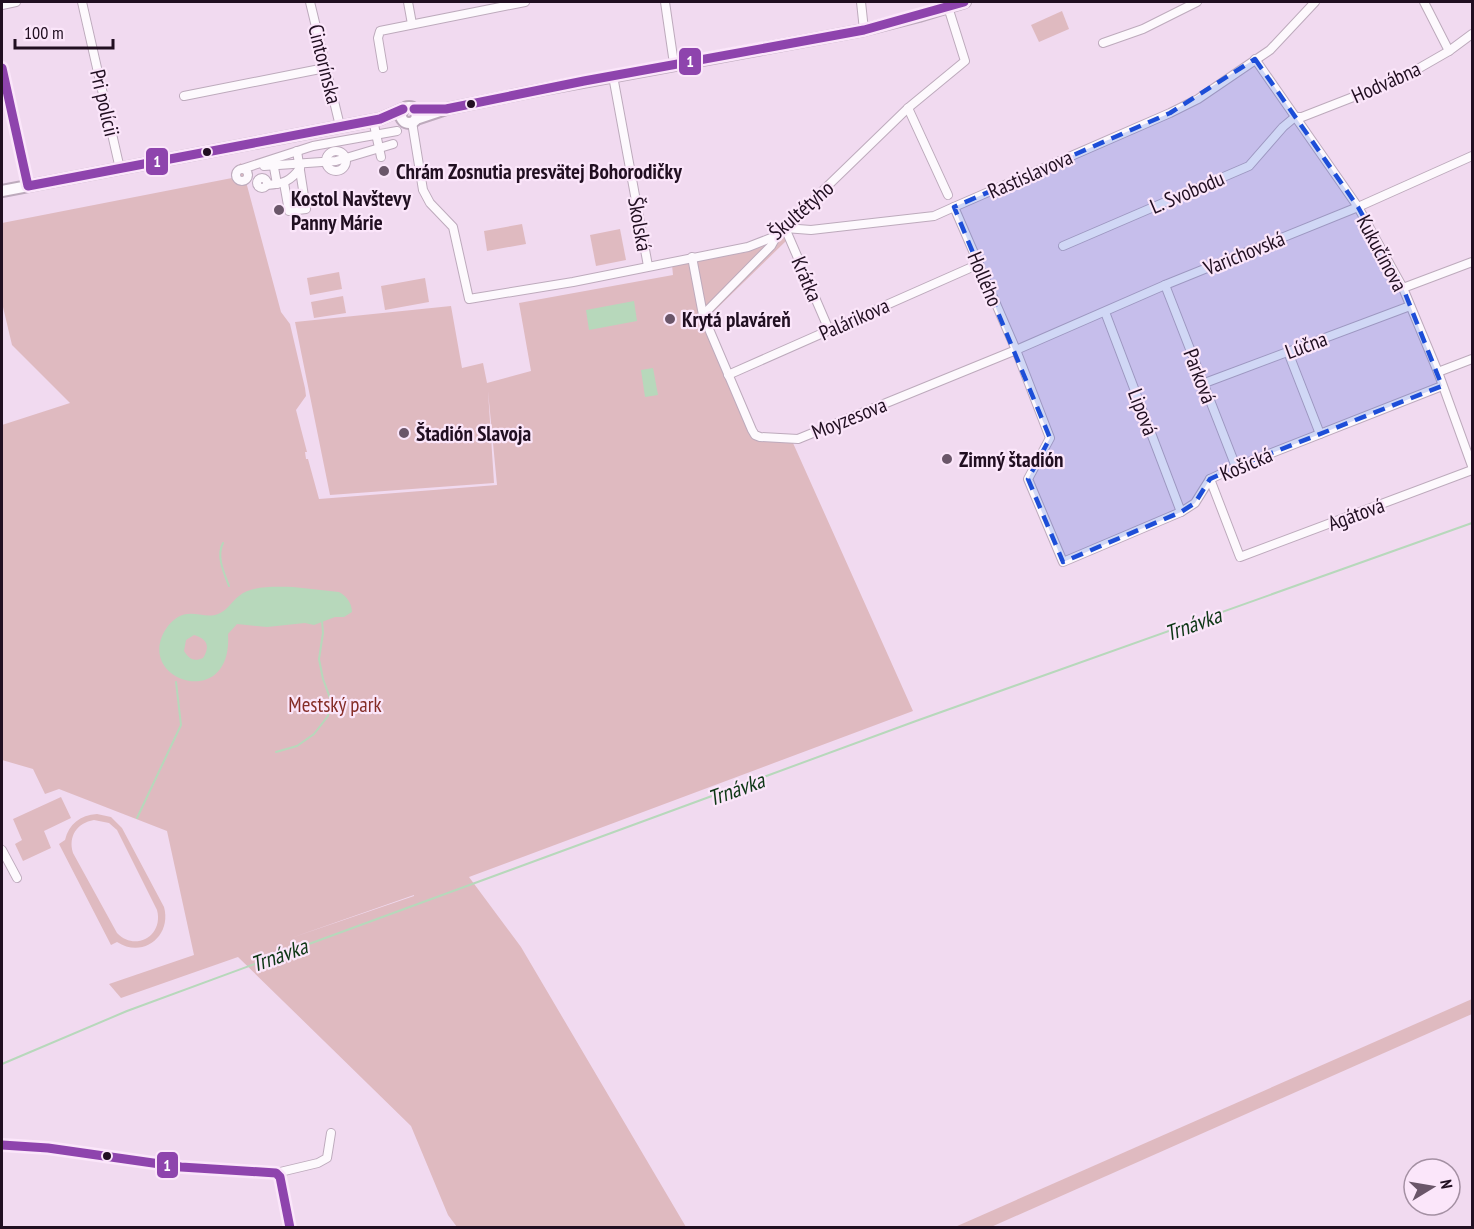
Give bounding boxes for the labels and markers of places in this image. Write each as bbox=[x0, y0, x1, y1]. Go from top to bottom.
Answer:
unlabelled marker bbox=[465, 98, 477, 110]
unlabelled marker bbox=[201, 146, 213, 158]
place label: Chrám Zosnutia presvätej Bohorodičky bbox=[396, 158, 682, 185]
marker: Chrám Zosnutia presvätej Bohorodičky bbox=[377, 164, 391, 178]
place label: Kostol Navštevy Panny Márie bbox=[291, 185, 412, 236]
marker: Kostol Navštevy Panny Márie bbox=[272, 203, 286, 217]
place label: Krytá plaváreň bbox=[682, 306, 791, 333]
marker: Krytá plaváreň bbox=[663, 312, 677, 326]
place label: Štadión Slavoja bbox=[416, 420, 531, 447]
marker: Štadión Slavoja bbox=[397, 426, 411, 440]
place label: Zimný štadión bbox=[959, 446, 1063, 473]
marker: Zimný štadión bbox=[940, 452, 954, 466]
unlabelled marker bbox=[101, 1150, 113, 1162]

